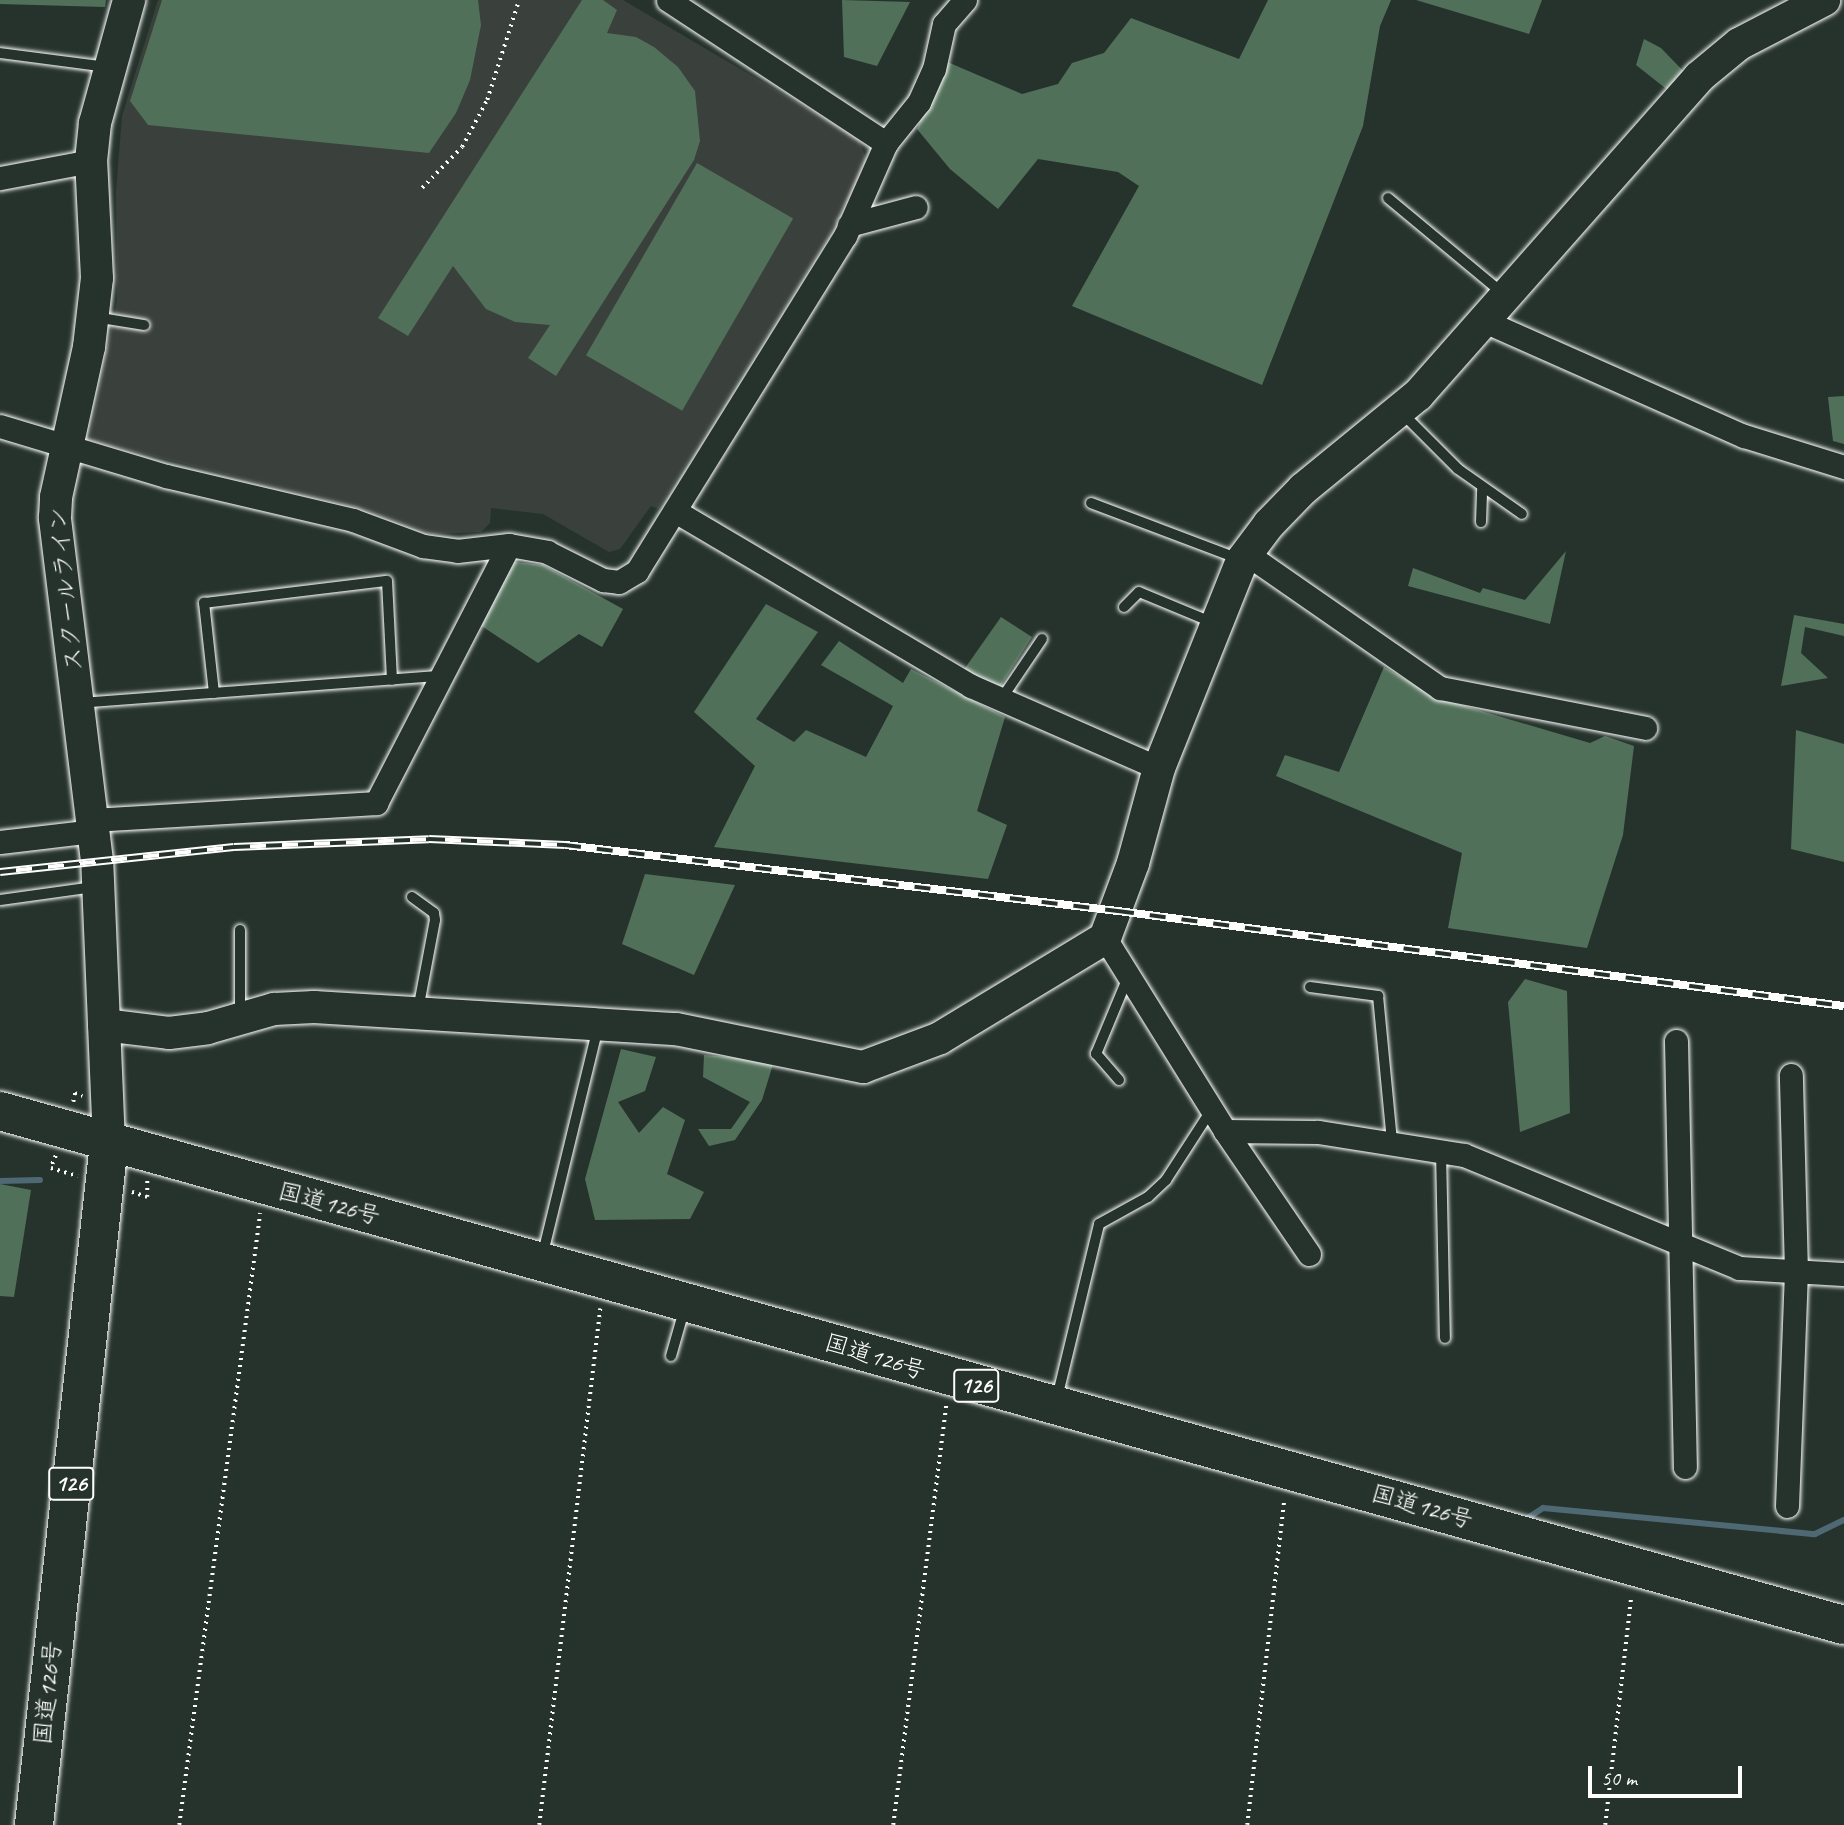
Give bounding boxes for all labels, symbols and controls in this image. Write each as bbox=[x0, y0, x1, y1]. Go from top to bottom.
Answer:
street label: スクールライン bbox=[43, 504, 89, 674]
street label: 国道126号 bbox=[275, 1177, 383, 1231]
street label: 国道126号 bbox=[821, 1328, 929, 1386]
road number: 126 bbox=[951, 1366, 1000, 1406]
road number: 126 bbox=[46, 1464, 96, 1504]
street label: 国道126号 bbox=[1368, 1479, 1476, 1535]
street label: 国道126号 bbox=[28, 1640, 68, 1746]
scale bar bbox=[1592, 1752, 1746, 1796]
text: 50 m bbox=[1601, 1765, 1637, 1791]

